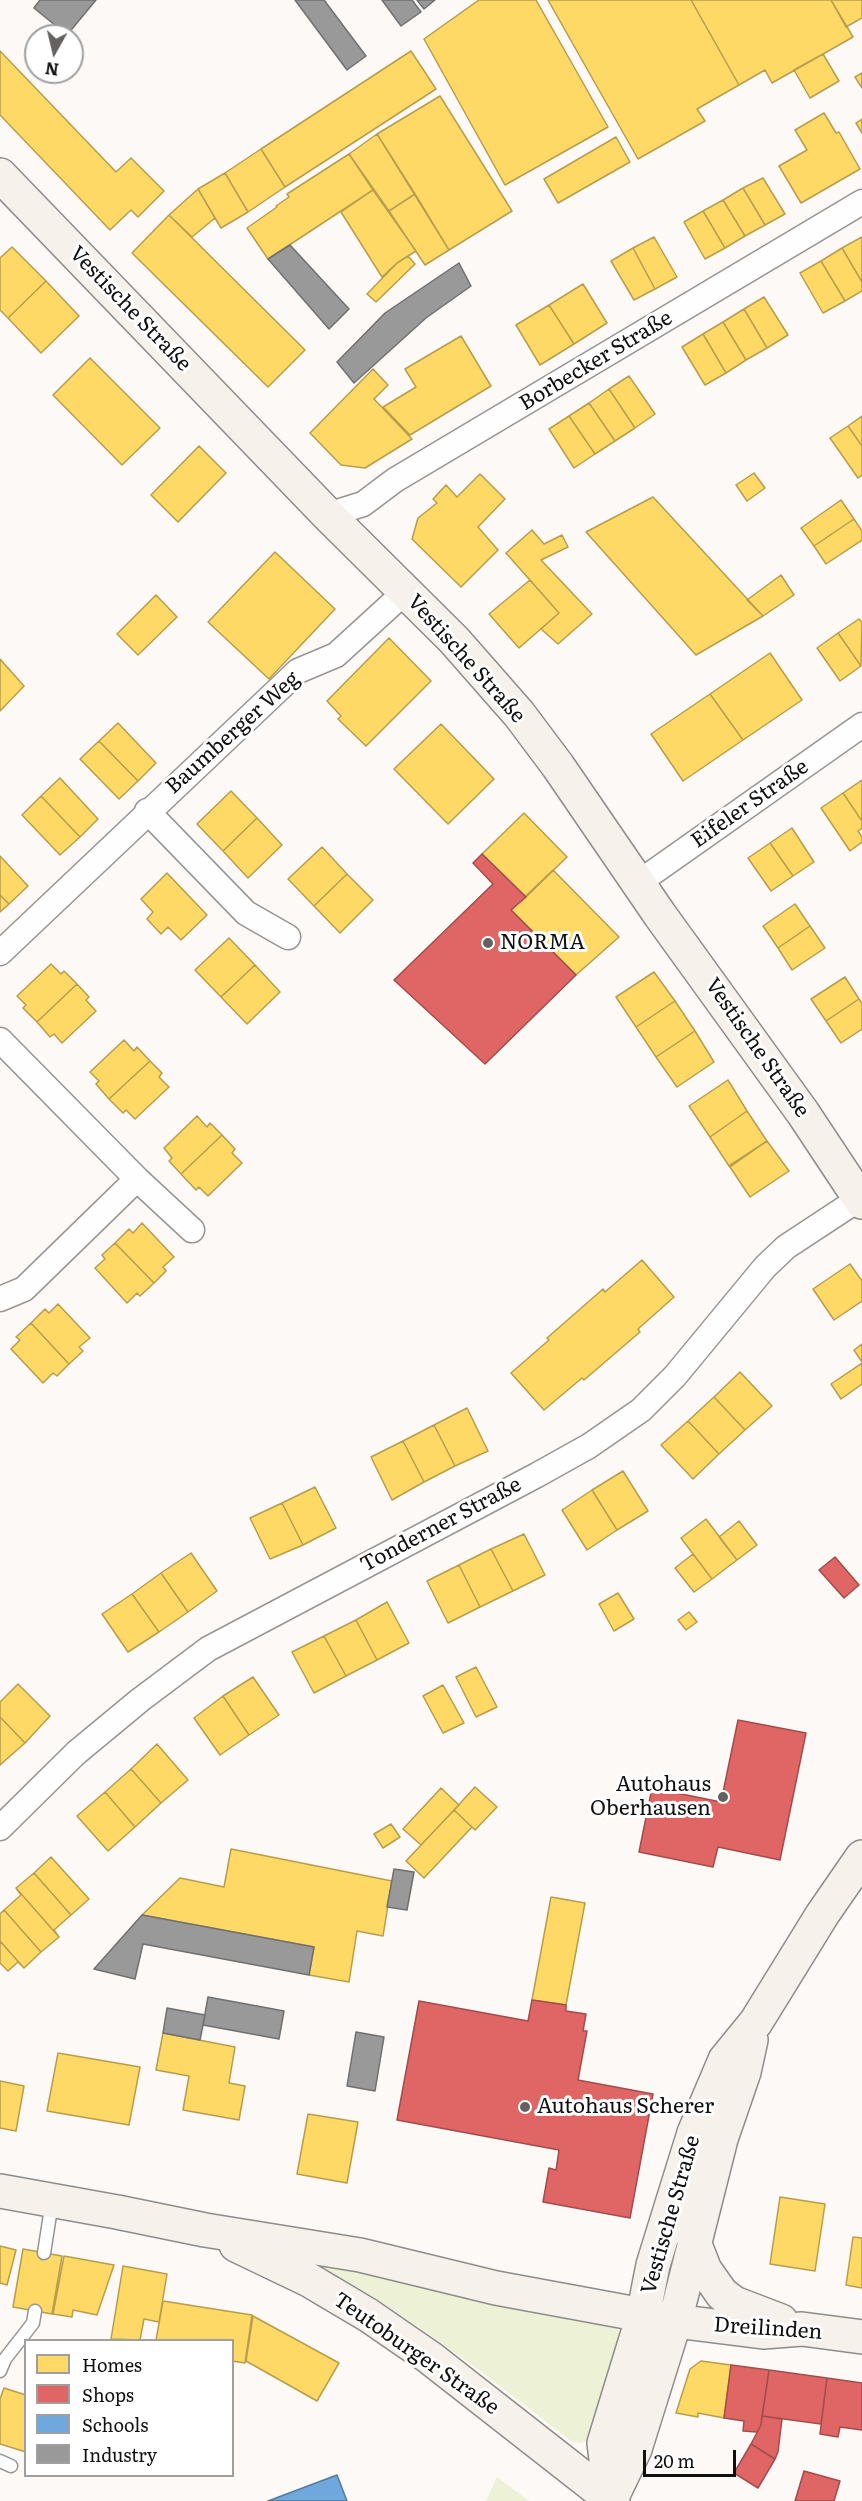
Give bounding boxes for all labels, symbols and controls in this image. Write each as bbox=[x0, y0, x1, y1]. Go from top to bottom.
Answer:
north arrow bbox=[24, 24, 84, 84]
text: N bbox=[43, 57, 60, 83]
street label: Vestische Straße bbox=[64, 241, 196, 377]
street label: Borbecker Straße bbox=[515, 305, 677, 417]
street label: Vestische Straße bbox=[402, 590, 530, 728]
street label: Baumberger Weg bbox=[161, 666, 305, 800]
street label: Eifeler Straße bbox=[687, 754, 813, 854]
place label: NORMA bbox=[500, 930, 585, 956]
marker: NORMA bbox=[481, 936, 495, 950]
street label: Vestische Straße bbox=[700, 974, 814, 1122]
street label: Tonderner Straße bbox=[356, 1472, 526, 1578]
place label: Autohaus Oberhausen bbox=[590, 1772, 711, 1822]
marker: Autohaus Oberhausen bbox=[716, 1790, 730, 1804]
place label: Autohaus Scherer bbox=[537, 2094, 714, 2120]
marker: Autohaus Scherer bbox=[518, 2100, 532, 2114]
street label: Vestische Straße bbox=[636, 2133, 706, 2297]
street label: Teutoburger Straße bbox=[328, 2287, 504, 2421]
street label: Dreilinden bbox=[713, 2313, 823, 2345]
legend bbox=[24, 2339, 234, 2477]
text: Homes bbox=[82, 2351, 142, 2378]
text: Shops bbox=[82, 2381, 134, 2408]
text: Schools bbox=[82, 2411, 148, 2438]
scale bar bbox=[646, 2438, 739, 2476]
text: Industry bbox=[82, 2441, 157, 2468]
text: 20 m bbox=[654, 2447, 695, 2474]

